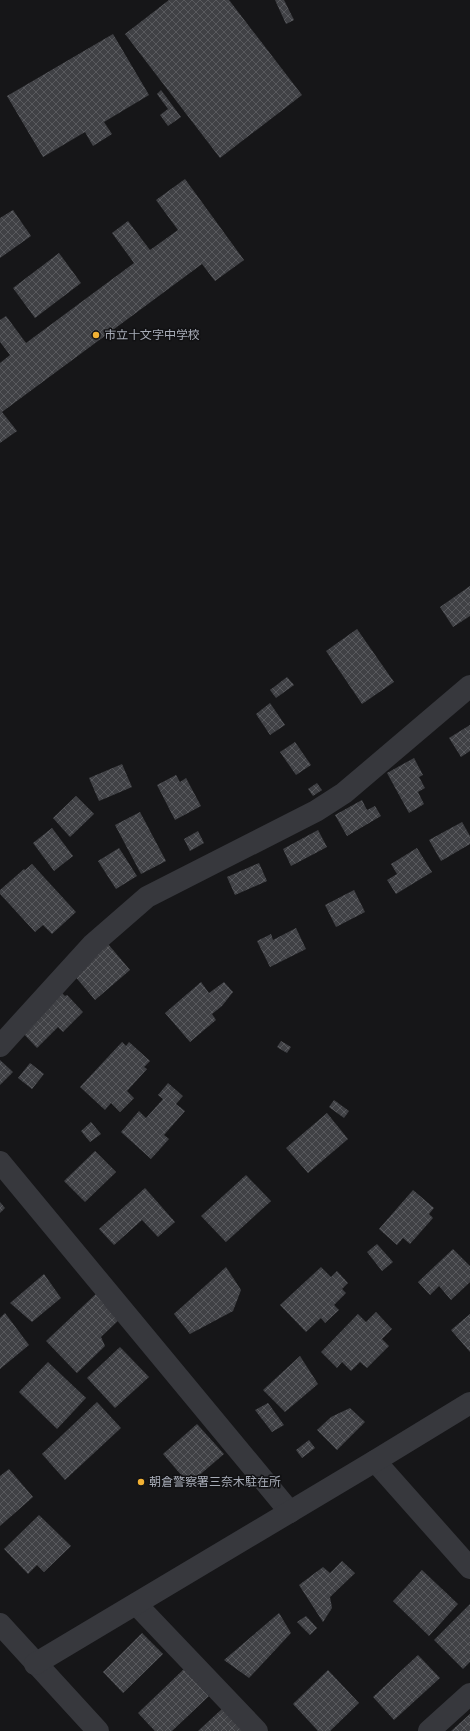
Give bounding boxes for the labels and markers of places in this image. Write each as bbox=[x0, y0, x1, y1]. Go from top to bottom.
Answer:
place label: 市立十文字中学校 bbox=[104, 328, 200, 342]
marker: 市立十文字中学校 bbox=[91, 330, 101, 340]
place label: 朝倉警察署三奈木駐在所 bbox=[149, 1475, 281, 1489]
marker: 朝倉警察署三奈木駐在所 bbox=[136, 1477, 146, 1487]

